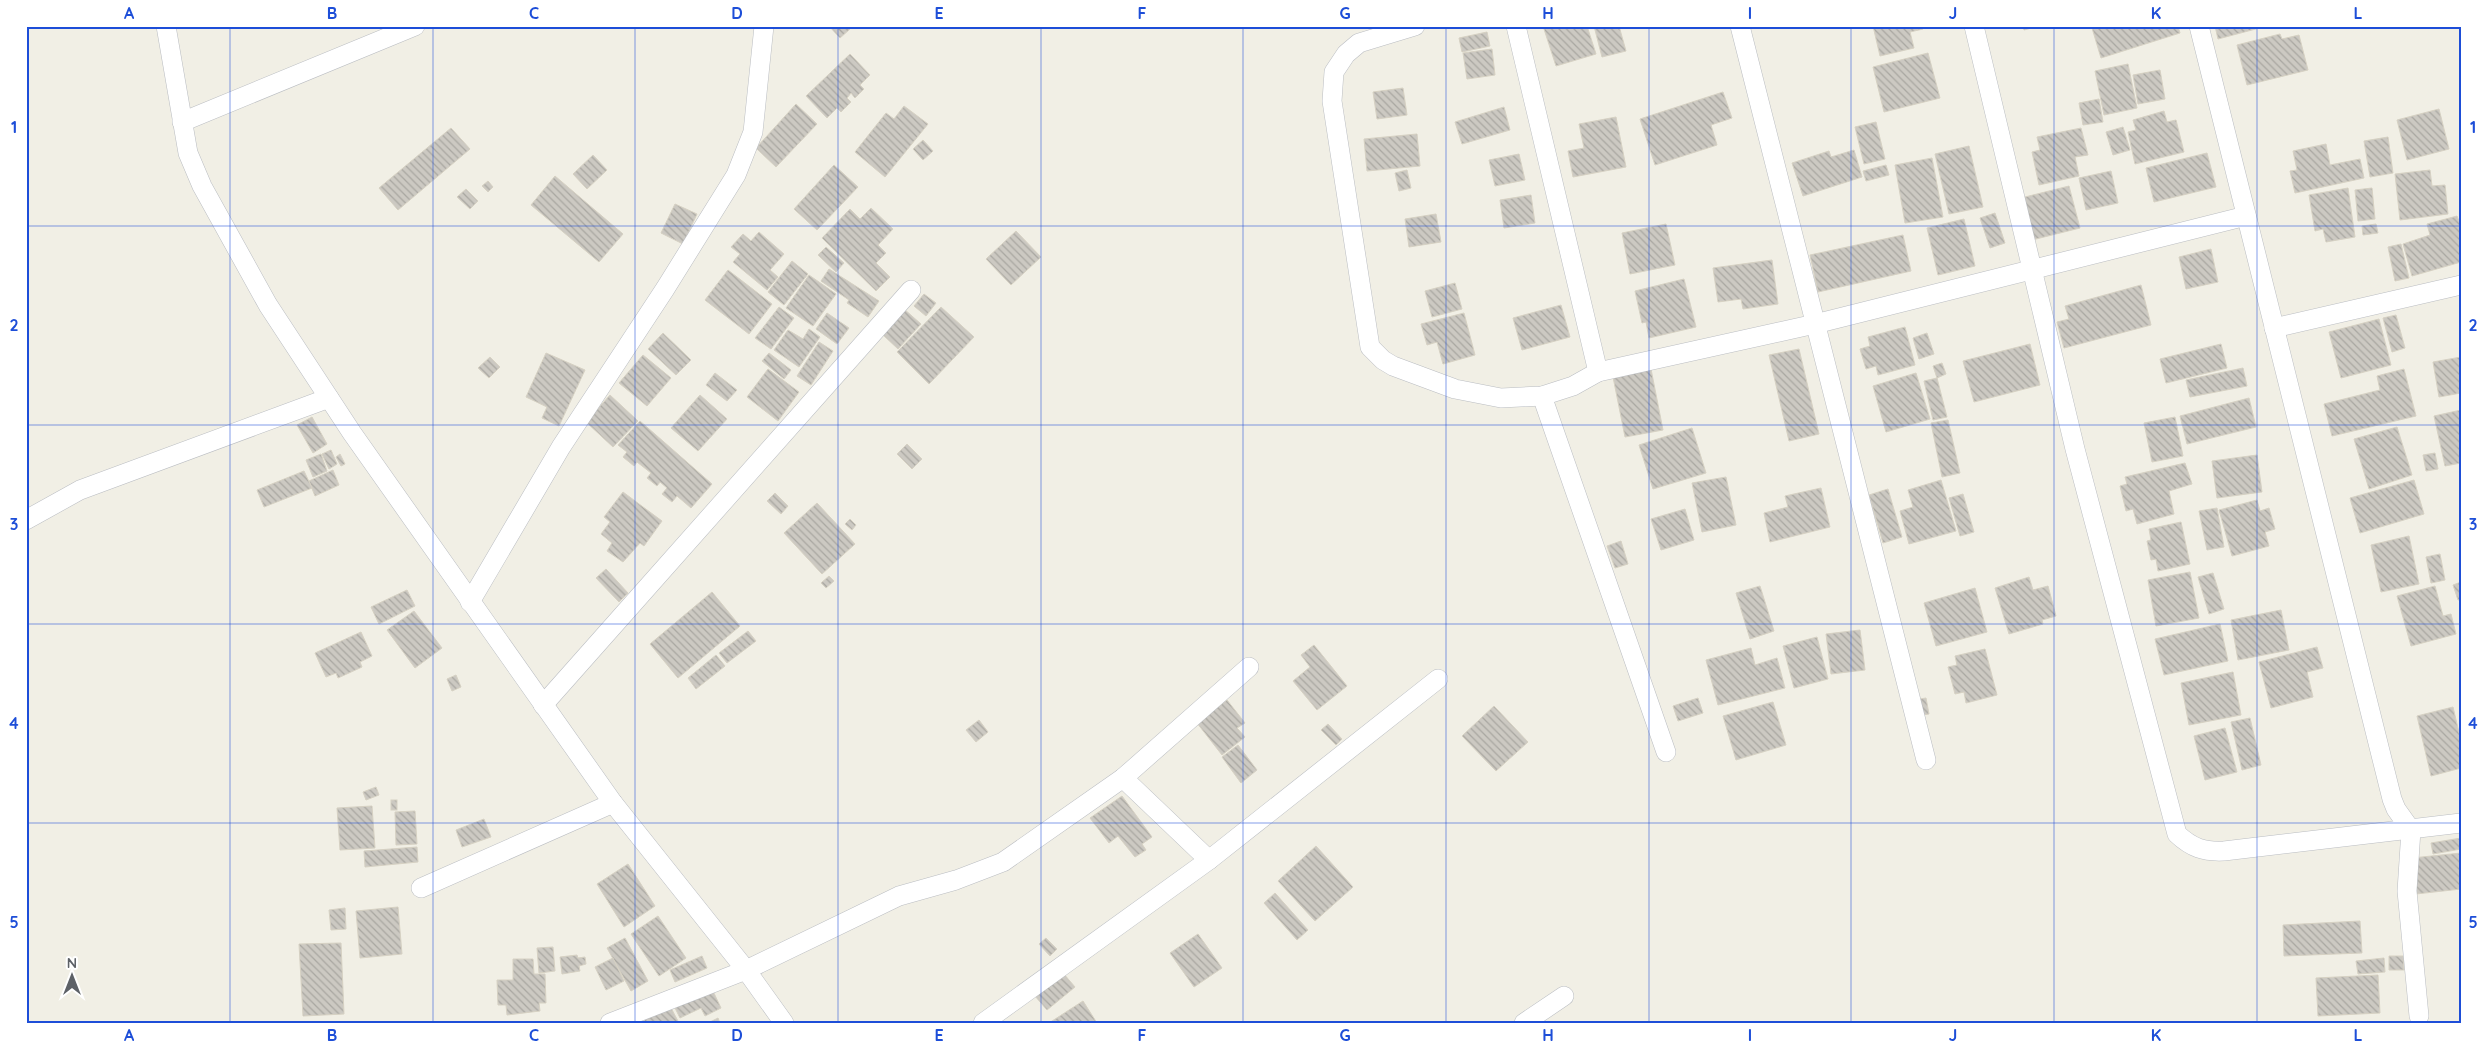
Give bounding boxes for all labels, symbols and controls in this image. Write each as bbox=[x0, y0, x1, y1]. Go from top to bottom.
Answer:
text: A bbox=[124, 3, 135, 23]
text: B bbox=[327, 3, 337, 23]
text: C bbox=[529, 3, 539, 23]
text: D bbox=[731, 3, 743, 23]
text: E bbox=[934, 3, 944, 23]
text: F bbox=[1138, 3, 1147, 23]
text: G bbox=[1339, 3, 1351, 23]
text: H bbox=[1542, 3, 1554, 23]
text: I bbox=[1748, 3, 1752, 23]
text: J bbox=[1949, 3, 1957, 23]
text: K bbox=[2151, 3, 2161, 23]
text: L bbox=[2354, 3, 2363, 23]
text: 1 bbox=[11, 117, 17, 137]
text: 1 bbox=[2470, 117, 2476, 137]
text: 2 bbox=[9, 315, 19, 335]
text: 2 bbox=[2468, 315, 2478, 335]
text: 3 bbox=[10, 514, 18, 534]
text: 3 bbox=[2469, 514, 2477, 534]
text: 4 bbox=[9, 713, 19, 733]
text: 4 bbox=[2468, 713, 2478, 733]
text: 5 bbox=[9, 912, 19, 932]
text: 5 bbox=[2468, 912, 2478, 932]
north arrow bbox=[48, 952, 98, 1002]
text: N bbox=[67, 954, 77, 972]
text: A bbox=[124, 1025, 135, 1045]
text: B bbox=[327, 1025, 337, 1045]
text: C bbox=[529, 1025, 539, 1045]
text: D bbox=[731, 1025, 743, 1045]
text: E bbox=[934, 1025, 944, 1045]
text: F bbox=[1138, 1025, 1147, 1045]
text: G bbox=[1339, 1025, 1351, 1045]
text: H bbox=[1542, 1025, 1554, 1045]
text: I bbox=[1748, 1025, 1752, 1045]
text: J bbox=[1949, 1025, 1957, 1045]
text: K bbox=[2151, 1025, 2161, 1045]
text: L bbox=[2354, 1025, 2363, 1045]

